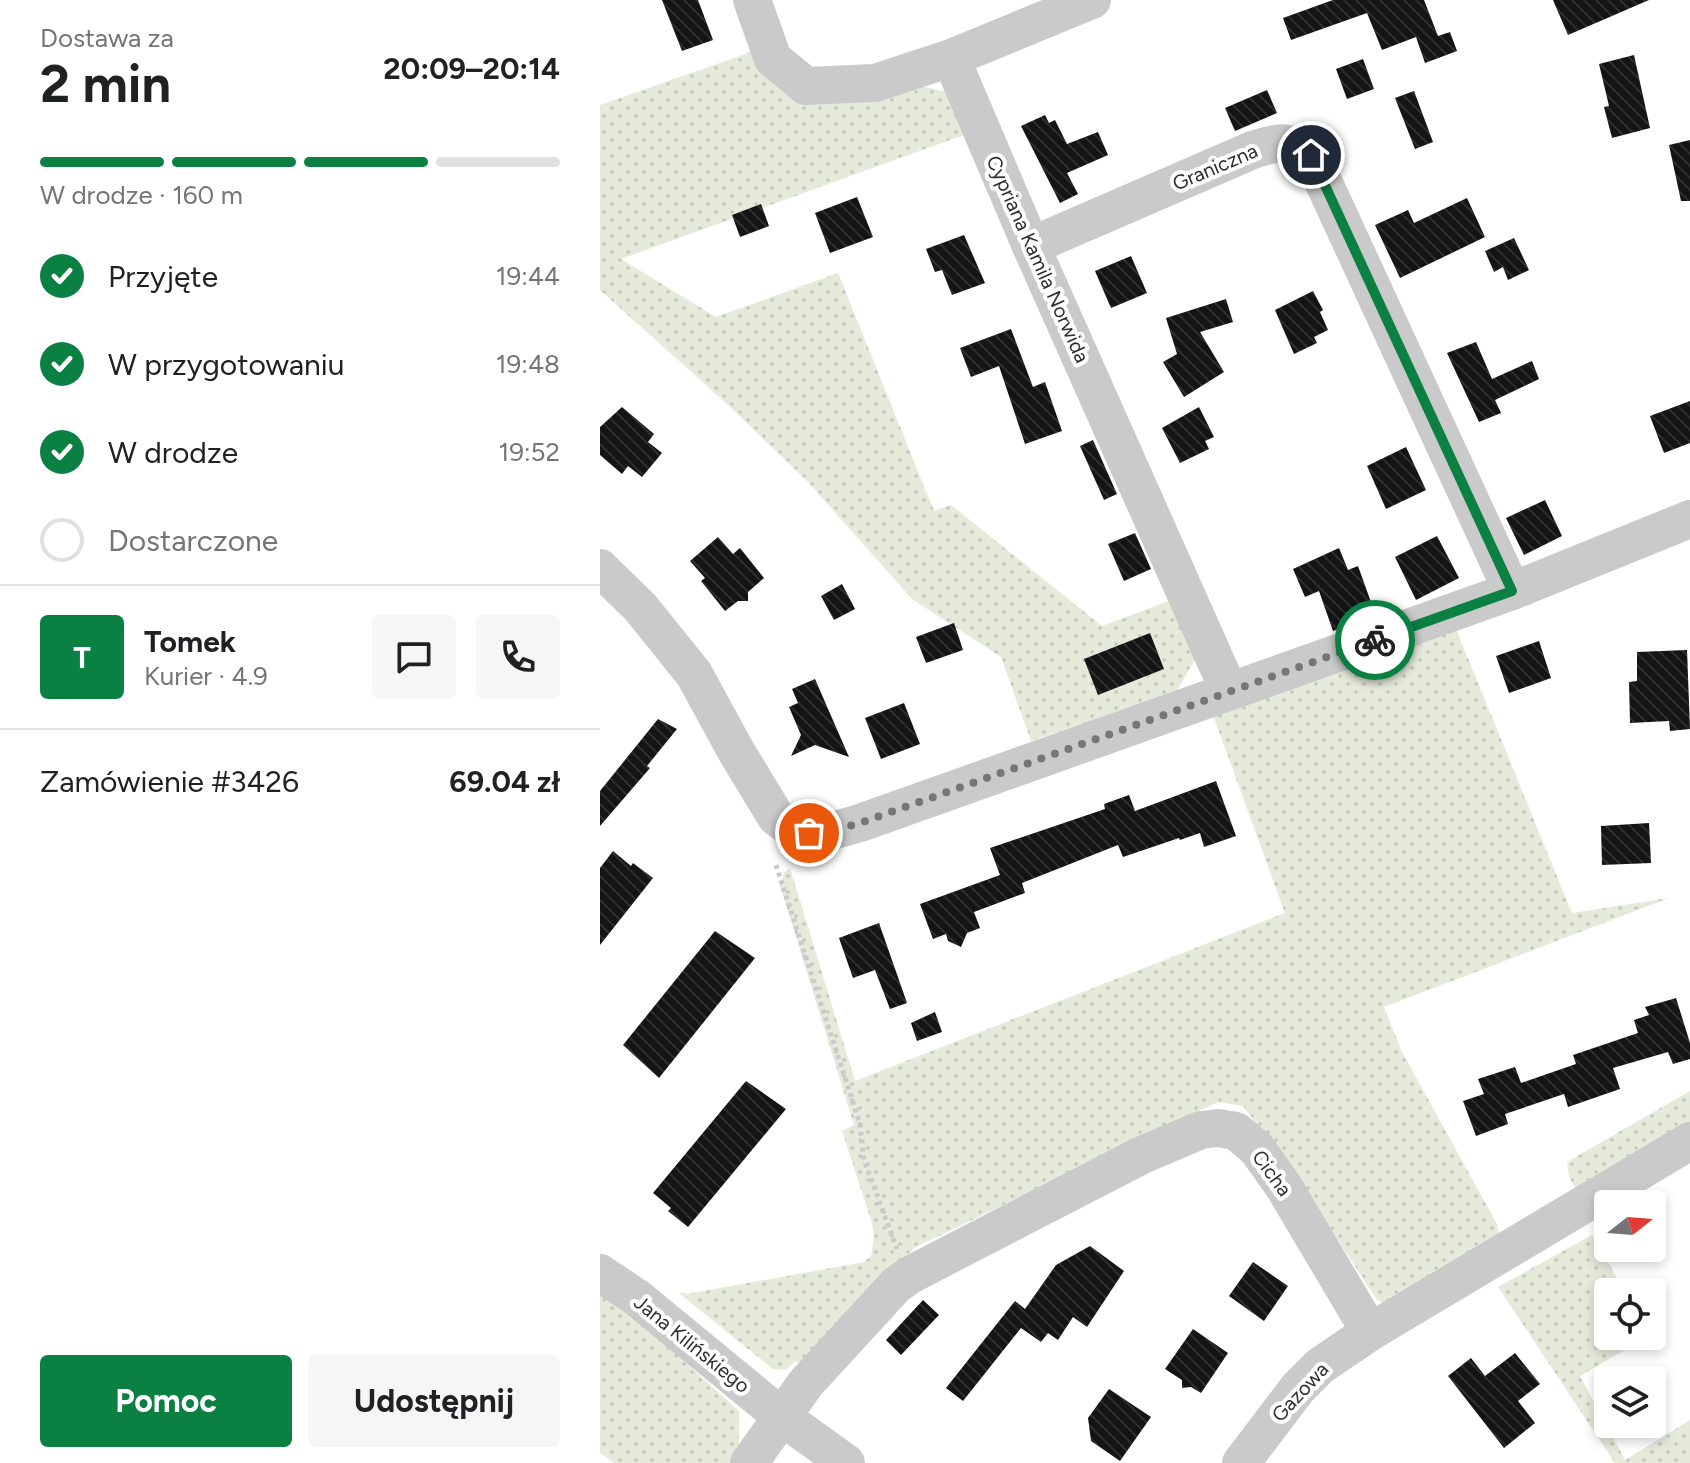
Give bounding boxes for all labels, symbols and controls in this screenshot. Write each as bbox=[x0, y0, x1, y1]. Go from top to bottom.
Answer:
text: Dostawa za bbox=[40, 22, 174, 54]
text: 20:09–20:14 bbox=[383, 50, 560, 87]
text: 2 min bbox=[40, 53, 171, 115]
pin bbox=[1277, 121, 1345, 189]
icon: home bbox=[1289, 133, 1333, 177]
street label: Graniczna bbox=[1169, 138, 1261, 196]
street label: Cypriana Kamila Norwida bbox=[981, 152, 1095, 366]
text: W drodze · 160 m bbox=[40, 179, 243, 211]
icon: check bbox=[40, 254, 84, 298]
text: Przyjęte bbox=[108, 258, 218, 295]
text: 19:44 bbox=[496, 260, 560, 292]
icon: check bbox=[40, 342, 84, 386]
text: W przygotowaniu bbox=[108, 346, 344, 383]
text: 19:48 bbox=[496, 348, 560, 380]
icon: check bbox=[40, 430, 84, 474]
text: W drodze bbox=[108, 434, 238, 471]
text: 19:52 bbox=[498, 436, 560, 468]
text: Dostarczone bbox=[108, 522, 278, 559]
courier bbox=[1335, 600, 1415, 680]
button: chat bbox=[372, 615, 456, 699]
button: phone bbox=[476, 615, 560, 699]
icon: bike bbox=[1353, 618, 1397, 662]
text: Tomek bbox=[144, 623, 236, 660]
text: T bbox=[73, 639, 91, 676]
text: Kurier · 4.9 bbox=[144, 660, 268, 692]
text: Zamówienie #3426 bbox=[40, 763, 299, 800]
text: 69.04 zł bbox=[449, 763, 560, 800]
pin bbox=[775, 799, 843, 867]
icon: bag bbox=[787, 811, 831, 855]
street label: Cicha bbox=[1247, 1145, 1297, 1201]
north arrow bbox=[1594, 1190, 1666, 1262]
map controls bbox=[1594, 1190, 1666, 1438]
button: locate bbox=[1594, 1278, 1666, 1350]
street label: Jana Kilińskiego bbox=[629, 1290, 755, 1398]
button: Pomoc bbox=[40, 1355, 292, 1447]
button: Udostępnij bbox=[308, 1355, 560, 1447]
street label: Gazowa bbox=[1267, 1357, 1333, 1427]
button: layers bbox=[1594, 1366, 1666, 1438]

